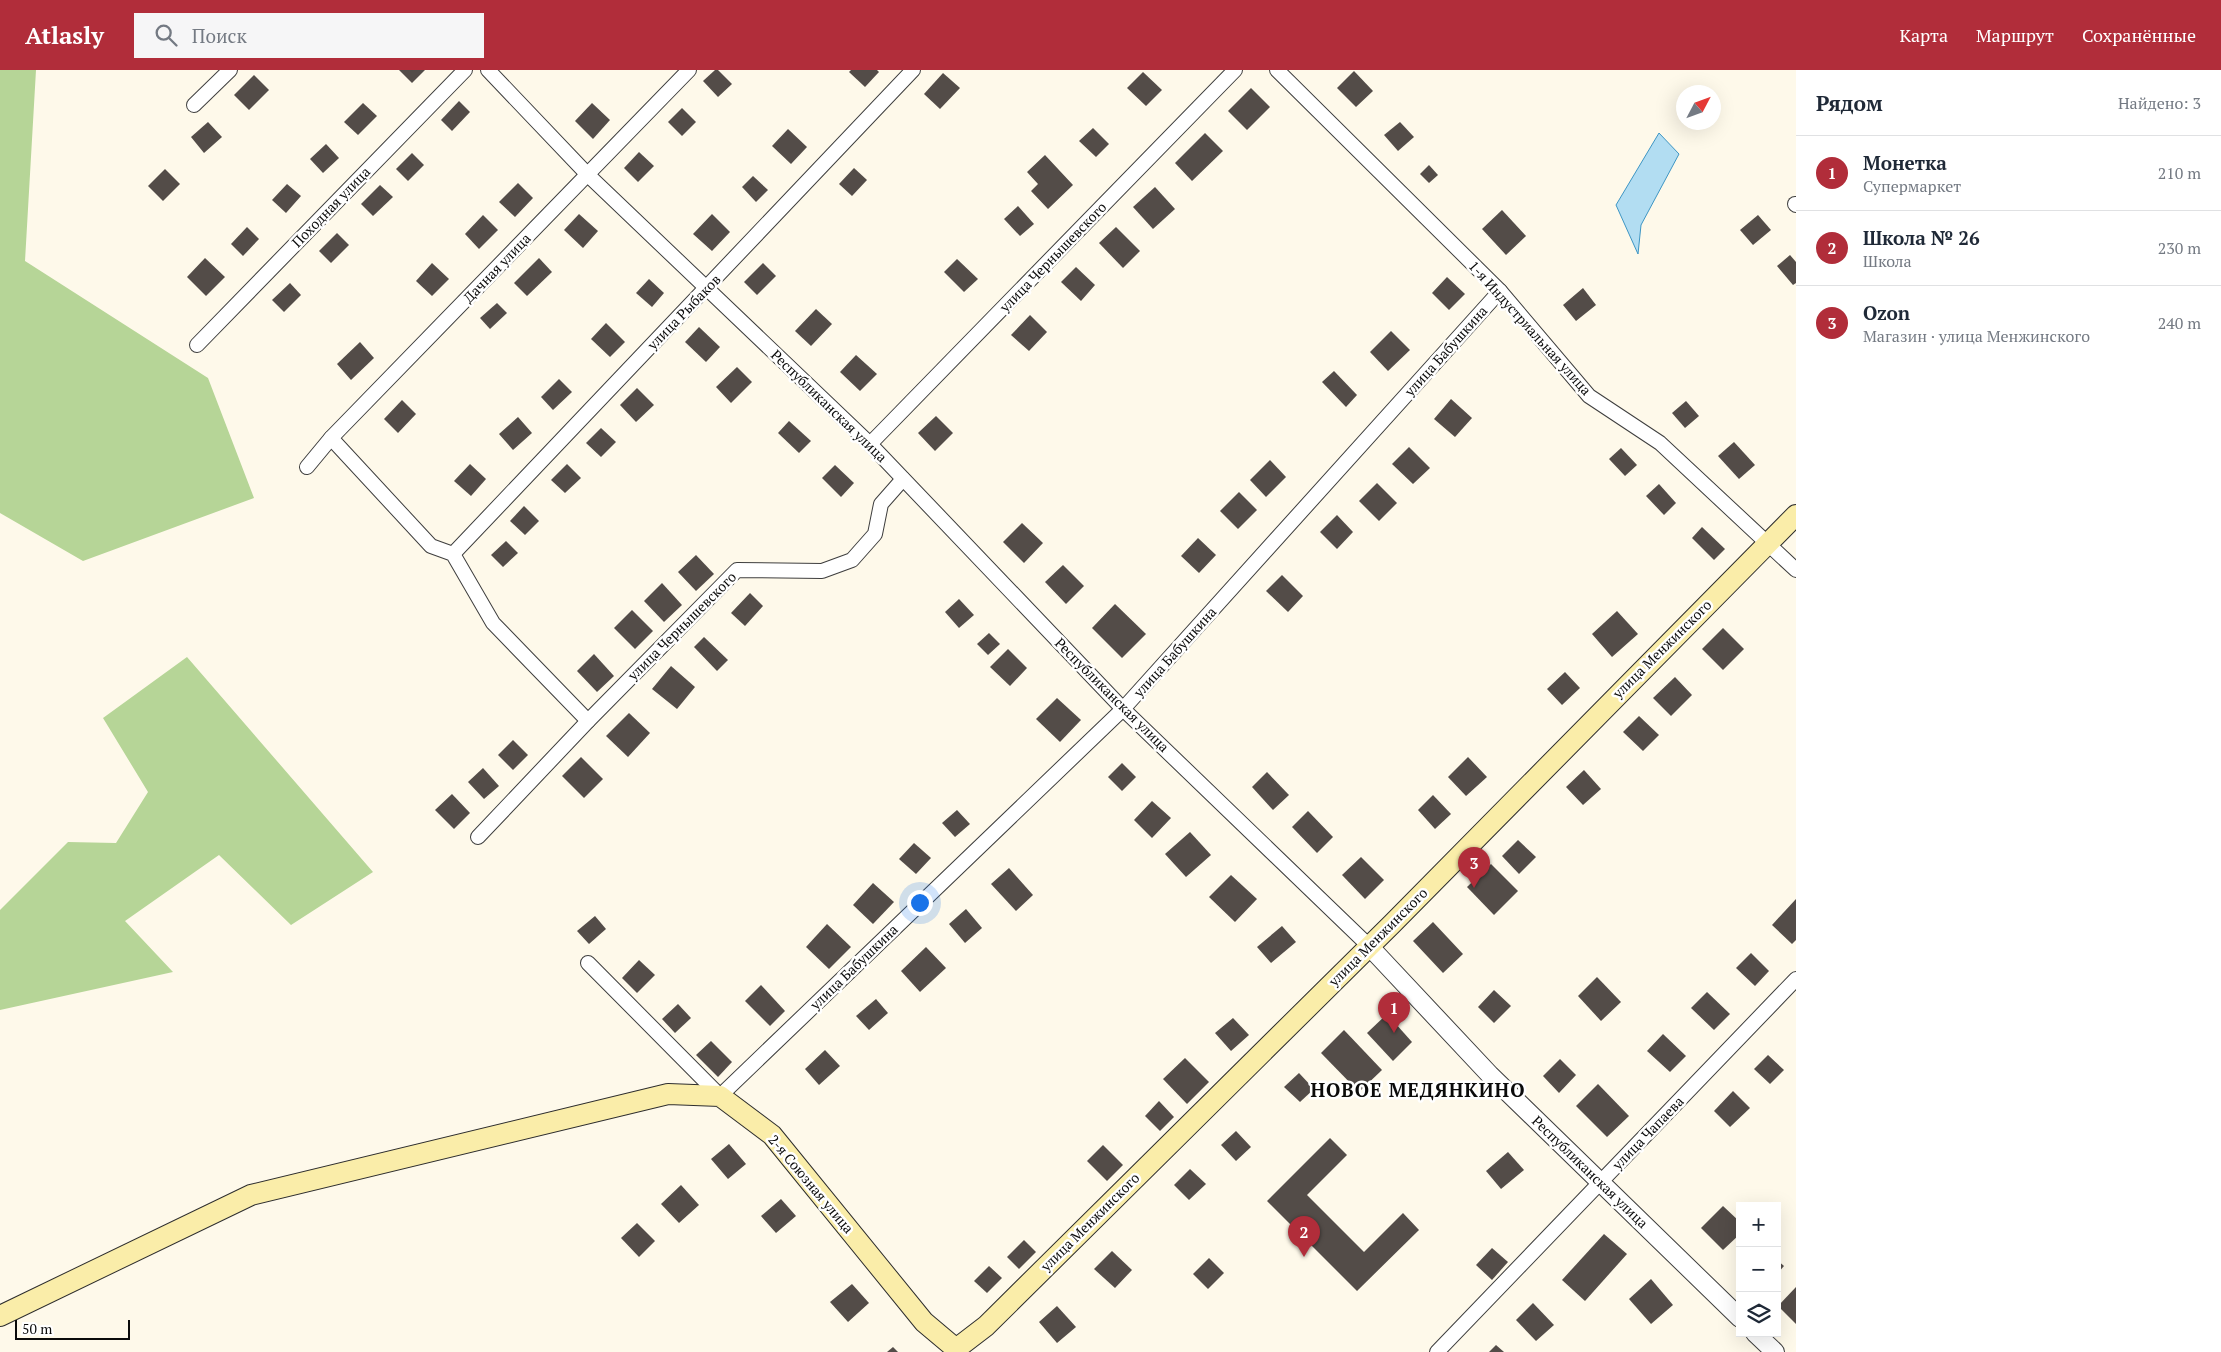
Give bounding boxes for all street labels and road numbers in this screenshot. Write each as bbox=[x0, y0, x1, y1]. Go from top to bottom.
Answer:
street label: Походная улица bbox=[287, 162, 374, 251]
street label: улица Чернышевского bbox=[994, 197, 1110, 317]
street label: Дачная улица bbox=[459, 229, 535, 306]
street label: 1-я Индустриальная улица bbox=[1465, 256, 1596, 399]
street label: улица Рыбаков bbox=[642, 270, 724, 354]
street label: улица Бабушкина bbox=[1399, 301, 1491, 401]
street label: Республиканская улица bbox=[767, 345, 891, 466]
street label: улица Чернышевского bbox=[622, 567, 740, 685]
street label: улица Менжинского bbox=[1607, 595, 1715, 703]
street label: улица Бабушкина bbox=[1128, 602, 1220, 702]
street label: Республиканская улица bbox=[1051, 633, 1174, 756]
street label: улица Менжинского bbox=[1323, 883, 1431, 991]
street label: улица Бабушкина bbox=[805, 920, 902, 1014]
street label: улица Чапаева bbox=[1607, 1092, 1688, 1174]
street label: Республиканская улица bbox=[1528, 1111, 1652, 1232]
street label: 2-я Союзная улица bbox=[764, 1130, 858, 1237]
street label: улица Менжинского bbox=[1035, 1168, 1143, 1276]

